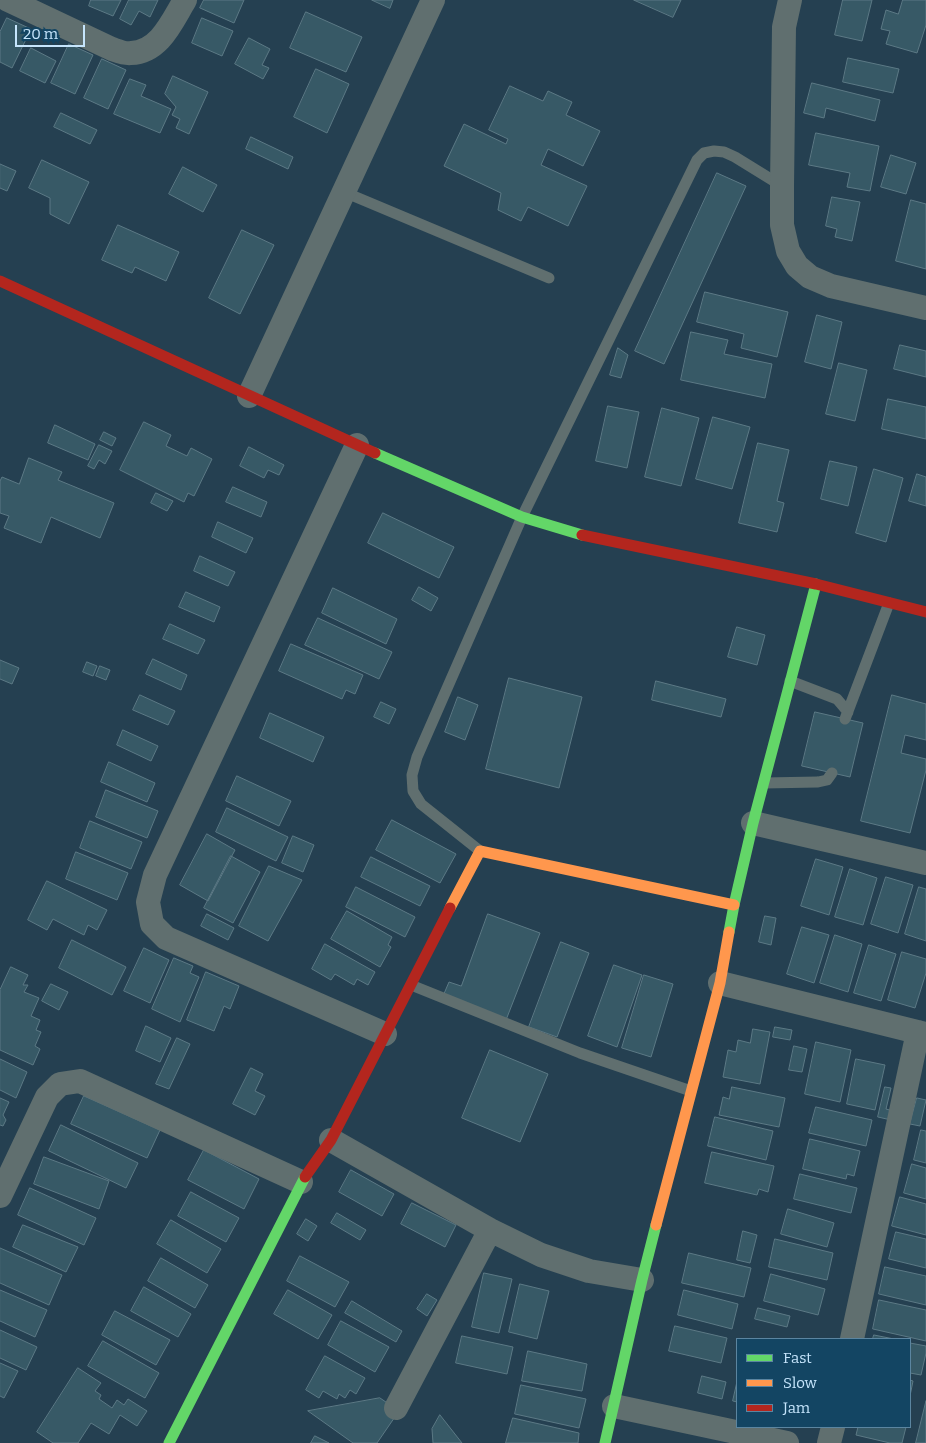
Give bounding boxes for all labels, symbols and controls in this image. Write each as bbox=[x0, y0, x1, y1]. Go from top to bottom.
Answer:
scale bar bbox=[18, 15, 88, 47]
text: 20 m bbox=[23, 25, 58, 43]
legend bbox=[736, 1338, 911, 1428]
text: Fast bbox=[783, 1349, 812, 1367]
text: Slow bbox=[783, 1374, 817, 1392]
text: Jam bbox=[783, 1399, 810, 1417]

